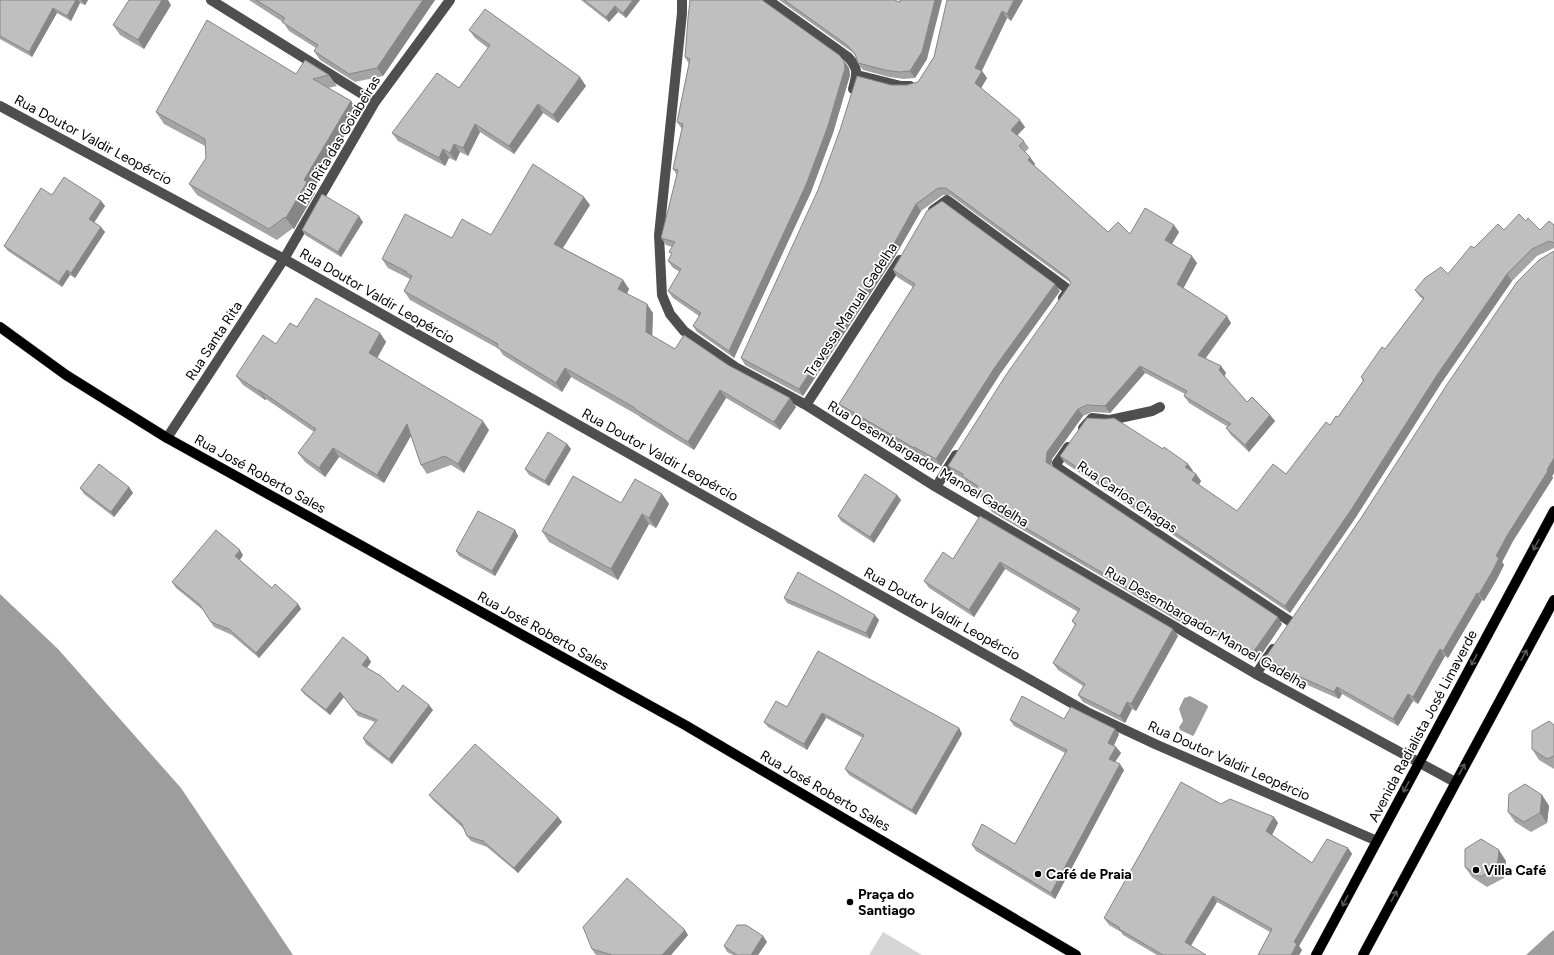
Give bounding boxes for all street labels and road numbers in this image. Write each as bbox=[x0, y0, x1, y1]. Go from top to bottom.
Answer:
street label: Rua Rita das Goiabeiras bbox=[294, 73, 384, 207]
street label: Rua Doutor Valdir Leopércio bbox=[11, 91, 175, 189]
street label: Travessa Manual Gadelha bbox=[801, 239, 901, 381]
street label: Rua Doutor Valdir Leopércio bbox=[297, 245, 457, 347]
street label: Rua Santa Rita bbox=[182, 298, 246, 384]
street label: Rua Desembargador Manoel Gadelha bbox=[825, 397, 1031, 531]
street label: Rua Doutor Valdir Leopércio bbox=[579, 405, 741, 505]
street label: Rua José Roberto Sales bbox=[191, 431, 329, 517]
street label: Rua Carlos Chagas bbox=[1074, 457, 1180, 537]
street label: Rua Desembargador Manoel Gadelha bbox=[1102, 563, 1310, 693]
street label: Rua Doutor Valdir Leopércio bbox=[861, 564, 1023, 664]
street label: Rua José Roberto Sales bbox=[474, 588, 612, 674]
street label: Avenida Radialista José Limaverde bbox=[1365, 627, 1481, 825]
street label: Rua Doutor Valdir Leopércio bbox=[1145, 717, 1313, 805]
street label: Rua José Roberto Sales bbox=[757, 747, 893, 835]

